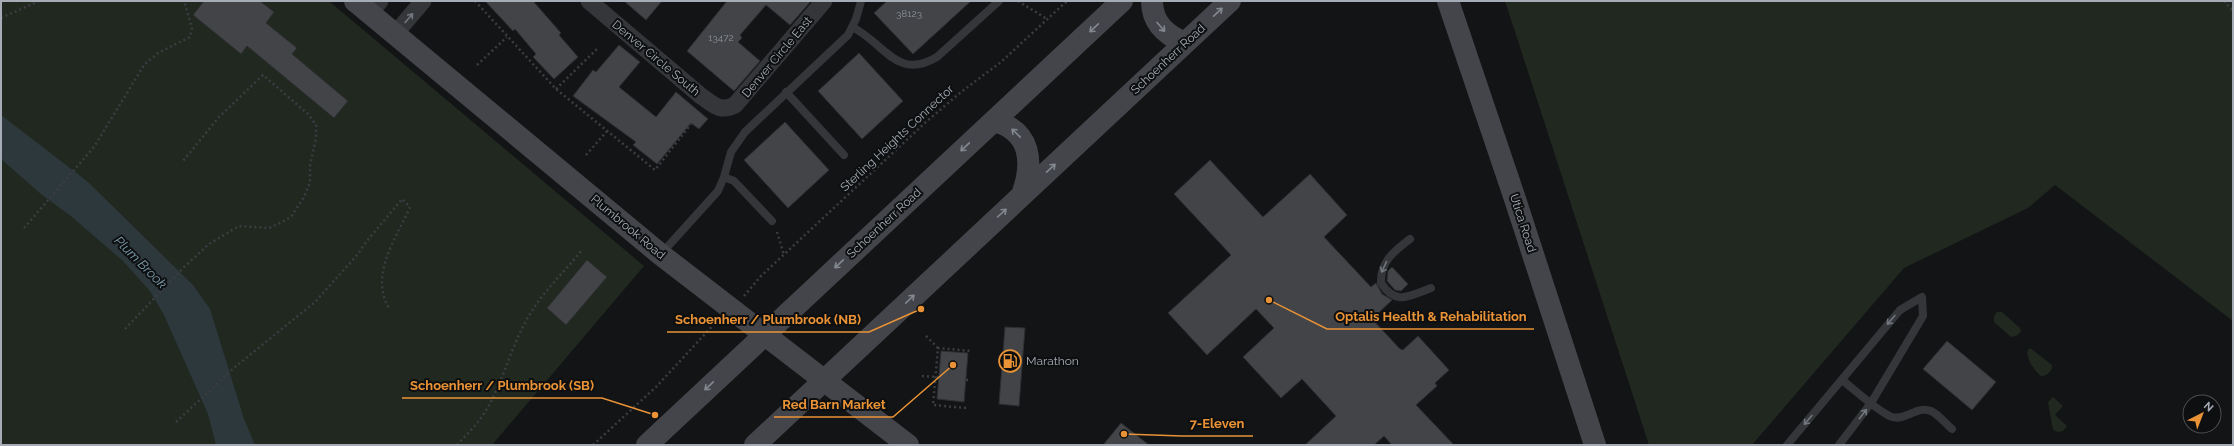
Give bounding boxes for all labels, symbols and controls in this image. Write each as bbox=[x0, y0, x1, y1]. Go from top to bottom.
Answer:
house number: 38123 bbox=[896, 8, 922, 19]
one-way arrow bbox=[1213, 8, 1223, 17]
one-way arrow bbox=[405, 12, 414, 23]
street label: Denver Circle East bbox=[739, 14, 815, 100]
street label: Denver Circle South bbox=[609, 17, 703, 99]
street label: Schoenherr Road bbox=[1128, 21, 1208, 97]
one-way arrow bbox=[1157, 22, 1166, 32]
one-way arrow bbox=[1089, 23, 1099, 32]
house number: 13472 bbox=[708, 32, 734, 43]
street label: Sterling Heights Connector bbox=[838, 81, 957, 194]
one-way arrow bbox=[1011, 128, 1021, 137]
one-way arrow bbox=[960, 142, 970, 152]
one-way arrow bbox=[1046, 163, 1056, 173]
street label: Schoenherr Road bbox=[844, 185, 924, 261]
street label: Plumbrook Road bbox=[588, 192, 668, 262]
street label: Utica Road bbox=[1507, 192, 1539, 254]
one-way arrow bbox=[997, 208, 1007, 218]
water label: Plum Brook bbox=[111, 233, 170, 292]
one-way arrow bbox=[834, 259, 844, 269]
one-way arrow bbox=[1380, 261, 1387, 273]
one-way arrow bbox=[905, 294, 915, 304]
callout: Optalis Health & Rehabilitation bbox=[1327, 304, 1534, 329]
callout: Schoenherr / Plumbrook (NB) bbox=[667, 307, 869, 332]
text: Optalis Health & Rehabilitation bbox=[1335, 309, 1527, 324]
text: Schoenherr / Plumbrook (NB) bbox=[675, 312, 861, 327]
one-way arrow bbox=[1887, 315, 1896, 326]
fuel station icon: Marathon bbox=[997, 348, 1023, 374]
place label: Marathon bbox=[1026, 354, 1079, 368]
callout: Schoenherr / Plumbrook (SB) bbox=[402, 373, 602, 398]
text: Schoenherr / Plumbrook (SB) bbox=[410, 378, 594, 393]
one-way arrow bbox=[704, 381, 714, 391]
callout: Red Barn Market bbox=[774, 392, 893, 417]
north arrow bbox=[2182, 394, 2222, 434]
text: Red Barn Market bbox=[782, 397, 886, 412]
text: N bbox=[2201, 399, 2216, 415]
one-way arrow bbox=[1858, 409, 1867, 420]
callout: 7-Eleven bbox=[1182, 411, 1253, 436]
one-way arrow bbox=[1804, 415, 1813, 426]
text: 7-Eleven bbox=[1190, 416, 1244, 431]

